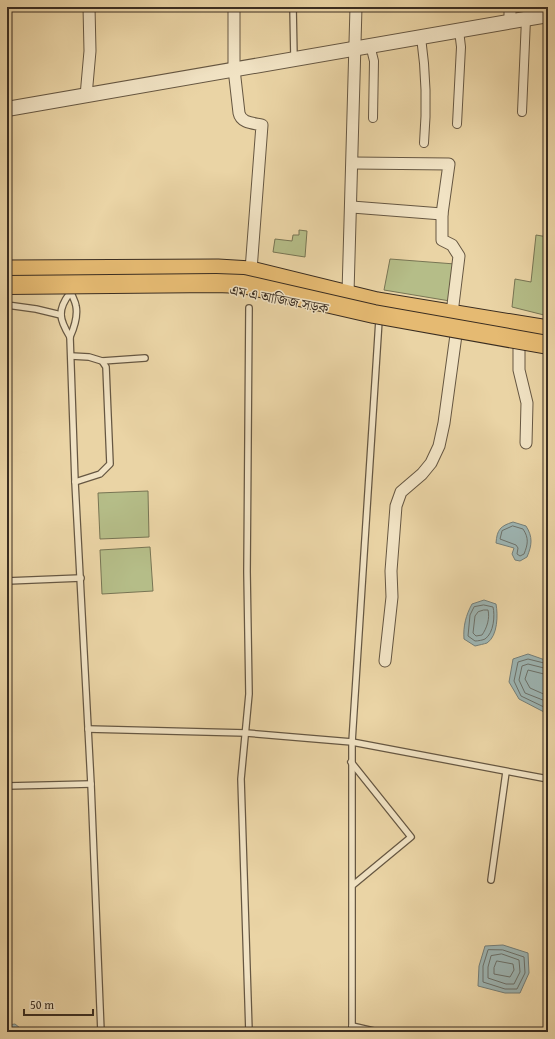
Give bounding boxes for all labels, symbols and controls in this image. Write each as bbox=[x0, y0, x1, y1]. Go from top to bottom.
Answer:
street label: এম এ আজিজ সড়ক bbox=[228, 280, 331, 319]
scale bar bbox=[24, 991, 93, 1017]
text: 50 m bbox=[30, 996, 54, 1013]

